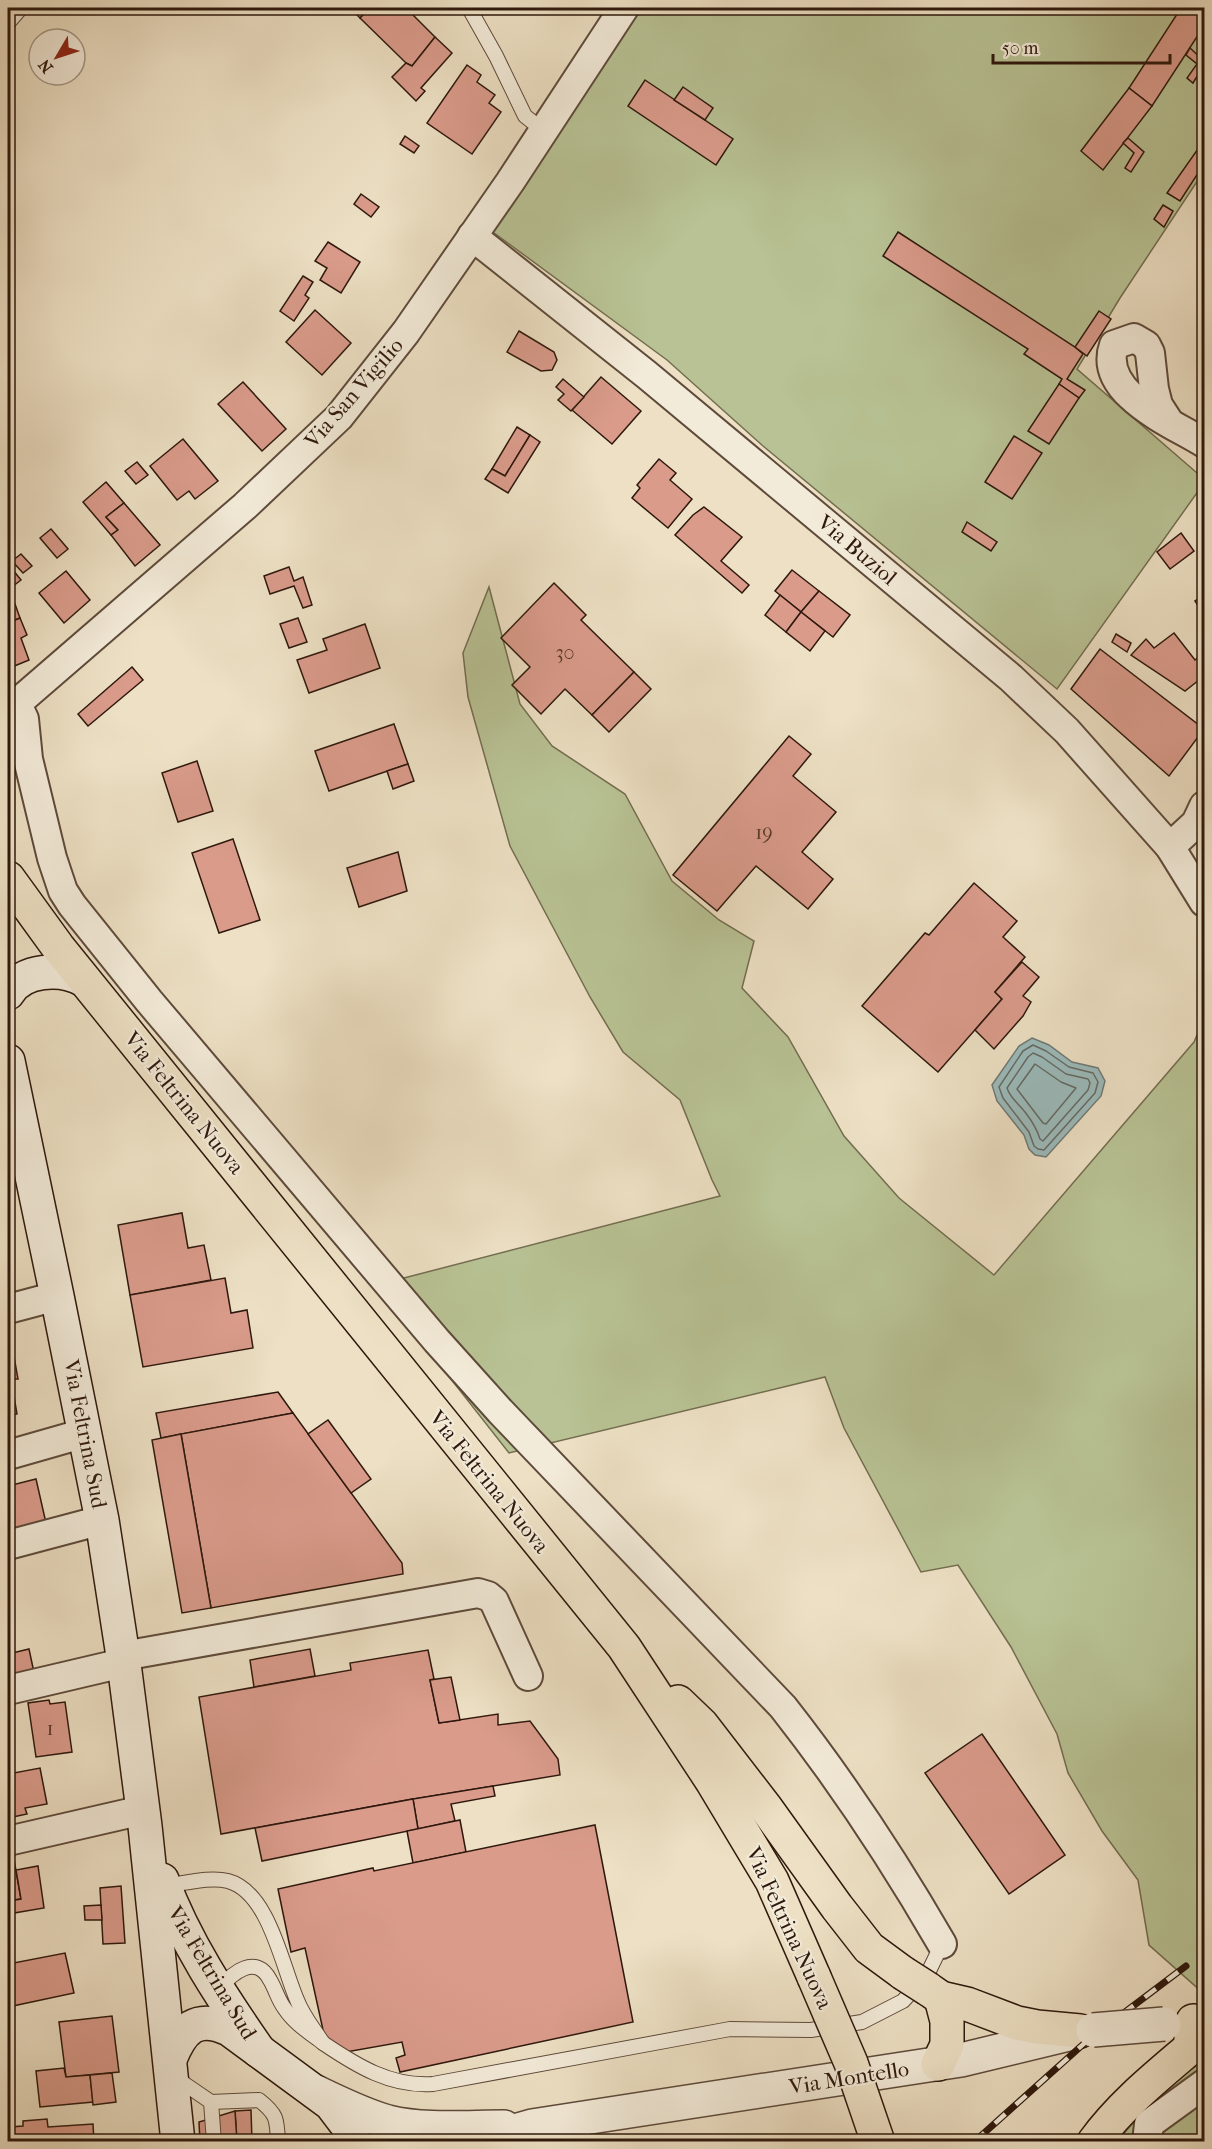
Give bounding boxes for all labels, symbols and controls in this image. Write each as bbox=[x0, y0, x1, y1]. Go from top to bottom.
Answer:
north arrow bbox=[27, 27, 87, 87]
scale bar bbox=[993, 27, 1170, 65]
text: 50 m bbox=[1002, 38, 1039, 59]
text: N bbox=[34, 55, 57, 77]
street label: Via San Vigilio bbox=[298, 333, 409, 454]
street label: Via Buziol bbox=[811, 509, 902, 591]
house number: 30 bbox=[555, 641, 575, 664]
house number: 19 bbox=[755, 821, 773, 844]
street label: Via Feltrina Nuova bbox=[118, 1026, 250, 1180]
street label: Via Feltrina Sud bbox=[58, 1356, 112, 1512]
street label: Via Feltrina Nuova bbox=[423, 1405, 555, 1559]
house number: 1 bbox=[46, 1717, 54, 1740]
street label: Via Feltrina Nuova bbox=[740, 1842, 838, 2014]
street label: Via Feltrina Sud bbox=[161, 1901, 263, 2045]
street label: Via Montello bbox=[786, 2056, 911, 2100]

